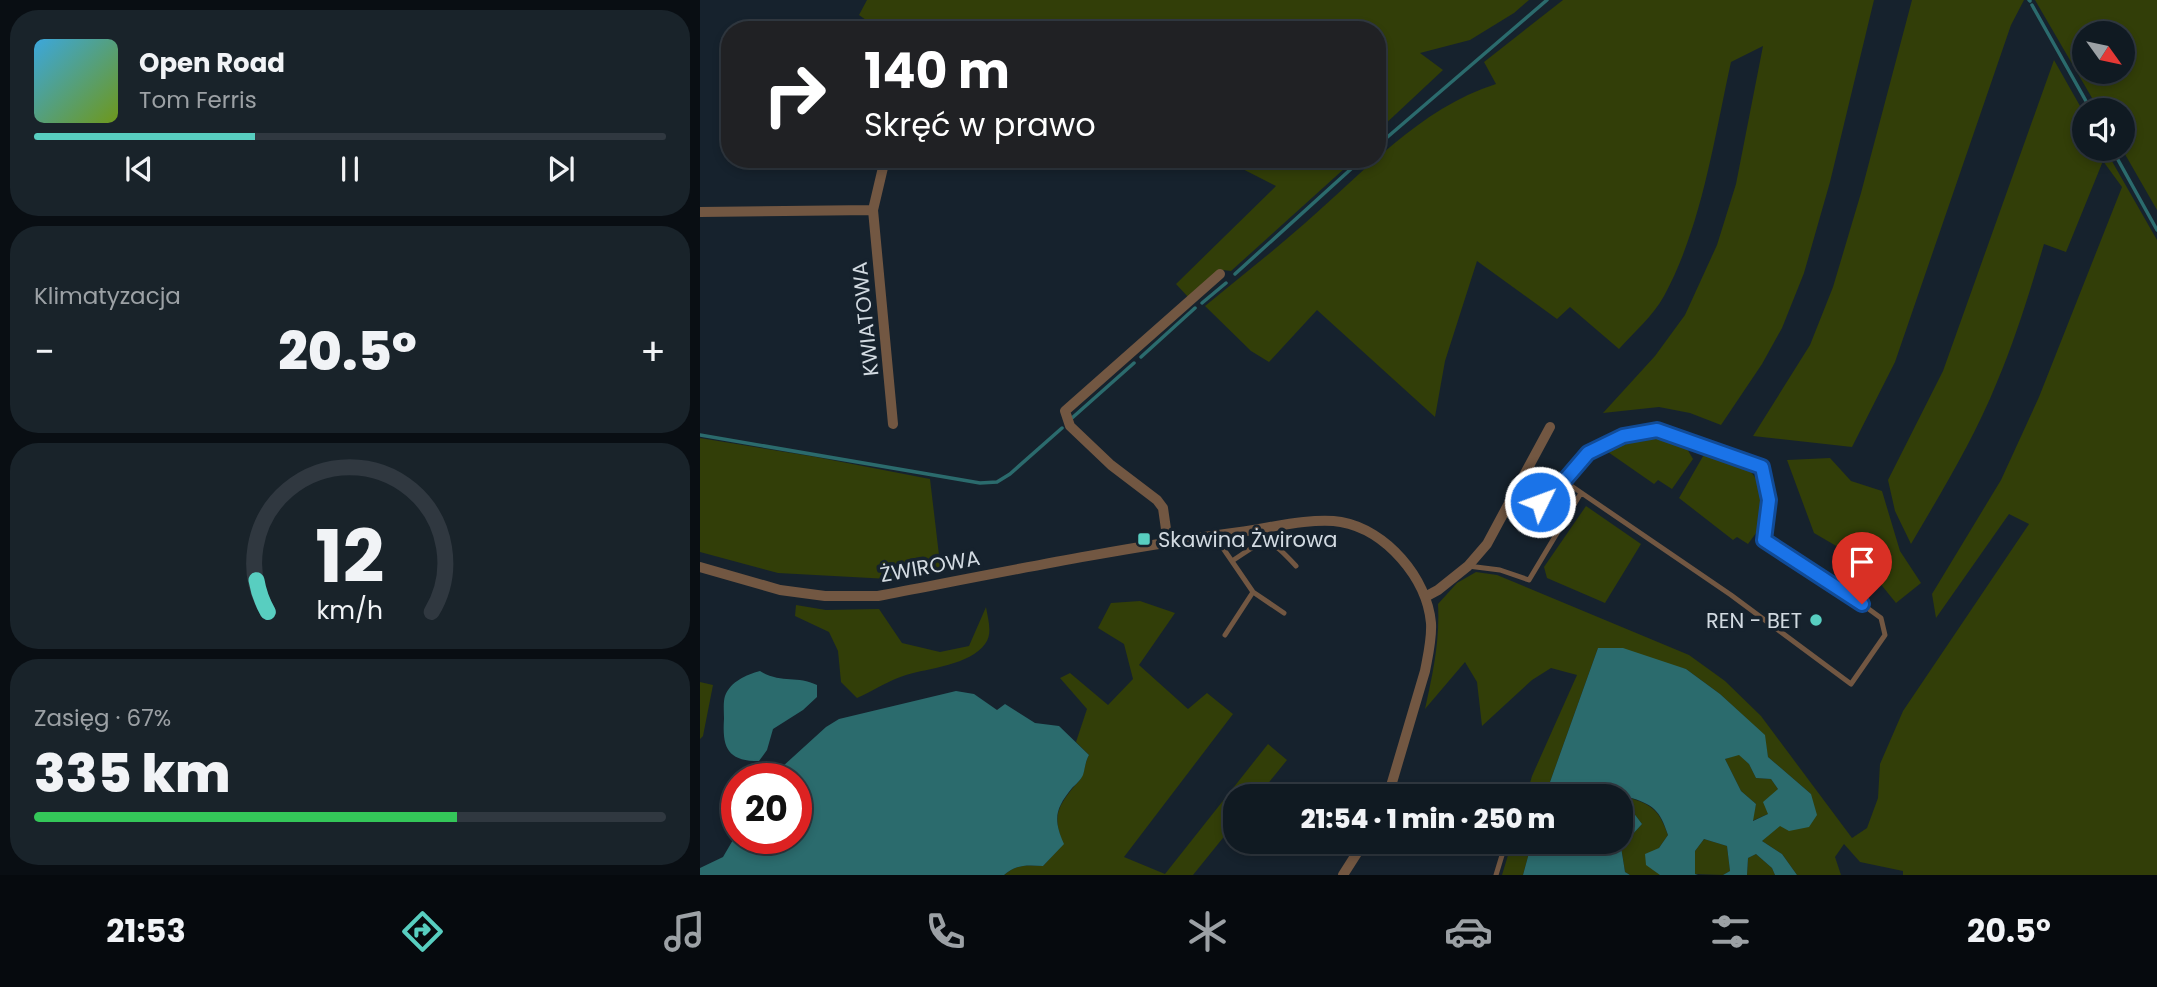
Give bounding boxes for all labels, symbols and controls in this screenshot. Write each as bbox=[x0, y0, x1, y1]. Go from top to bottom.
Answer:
north arrow bbox=[2072, 21, 2135, 84]
map controls bbox=[2072, 21, 2135, 161]
text: 140 m bbox=[864, 37, 1010, 105]
text: Open Road bbox=[139, 45, 285, 81]
icon: right bbox=[749, 49, 840, 140]
text: Tom Ferris bbox=[139, 84, 257, 116]
button: sound bbox=[2072, 98, 2135, 161]
text: Skręć w prawo bbox=[864, 102, 1096, 147]
icon: previous bbox=[120, 150, 158, 188]
icon: pause bbox=[331, 150, 369, 188]
icon: next bbox=[542, 150, 580, 188]
street label: KWIATOWA bbox=[845, 260, 885, 378]
text: Klimatyzacja bbox=[34, 280, 181, 312]
text: 20.5° bbox=[278, 315, 417, 388]
text: − bbox=[34, 325, 55, 378]
text: + bbox=[640, 325, 666, 378]
position arrow bbox=[1503, 465, 1577, 539]
text: 12 bbox=[316, 506, 384, 607]
place label: Skawina Żwirowa bbox=[1158, 525, 1337, 554]
marker: Skawina Żwirowa bbox=[1136, 531, 1152, 547]
pin bbox=[1832, 532, 1892, 604]
street label: ŻWIROWA bbox=[878, 543, 982, 589]
icon: arrive bbox=[1843, 543, 1881, 581]
text: km/h bbox=[317, 592, 383, 627]
place label: REN - BET bbox=[1706, 606, 1802, 635]
marker: REN - BET bbox=[1808, 612, 1824, 628]
text: Zasięg · 67% bbox=[34, 702, 171, 734]
text: 335 km bbox=[34, 737, 231, 810]
speed limit sign: 20 bbox=[721, 763, 812, 854]
text: 21:54 · 1 min · 250 m bbox=[1301, 801, 1555, 837]
icon: directions bbox=[398, 907, 447, 956]
icon: music bbox=[660, 907, 709, 956]
icon: phone bbox=[921, 907, 970, 956]
icon: climate bbox=[1183, 907, 1232, 956]
icon: car bbox=[1444, 907, 1493, 956]
icon: filters bbox=[1706, 907, 1755, 956]
text: 21:53 bbox=[106, 908, 186, 953]
text: 20.5° bbox=[1967, 908, 2051, 953]

